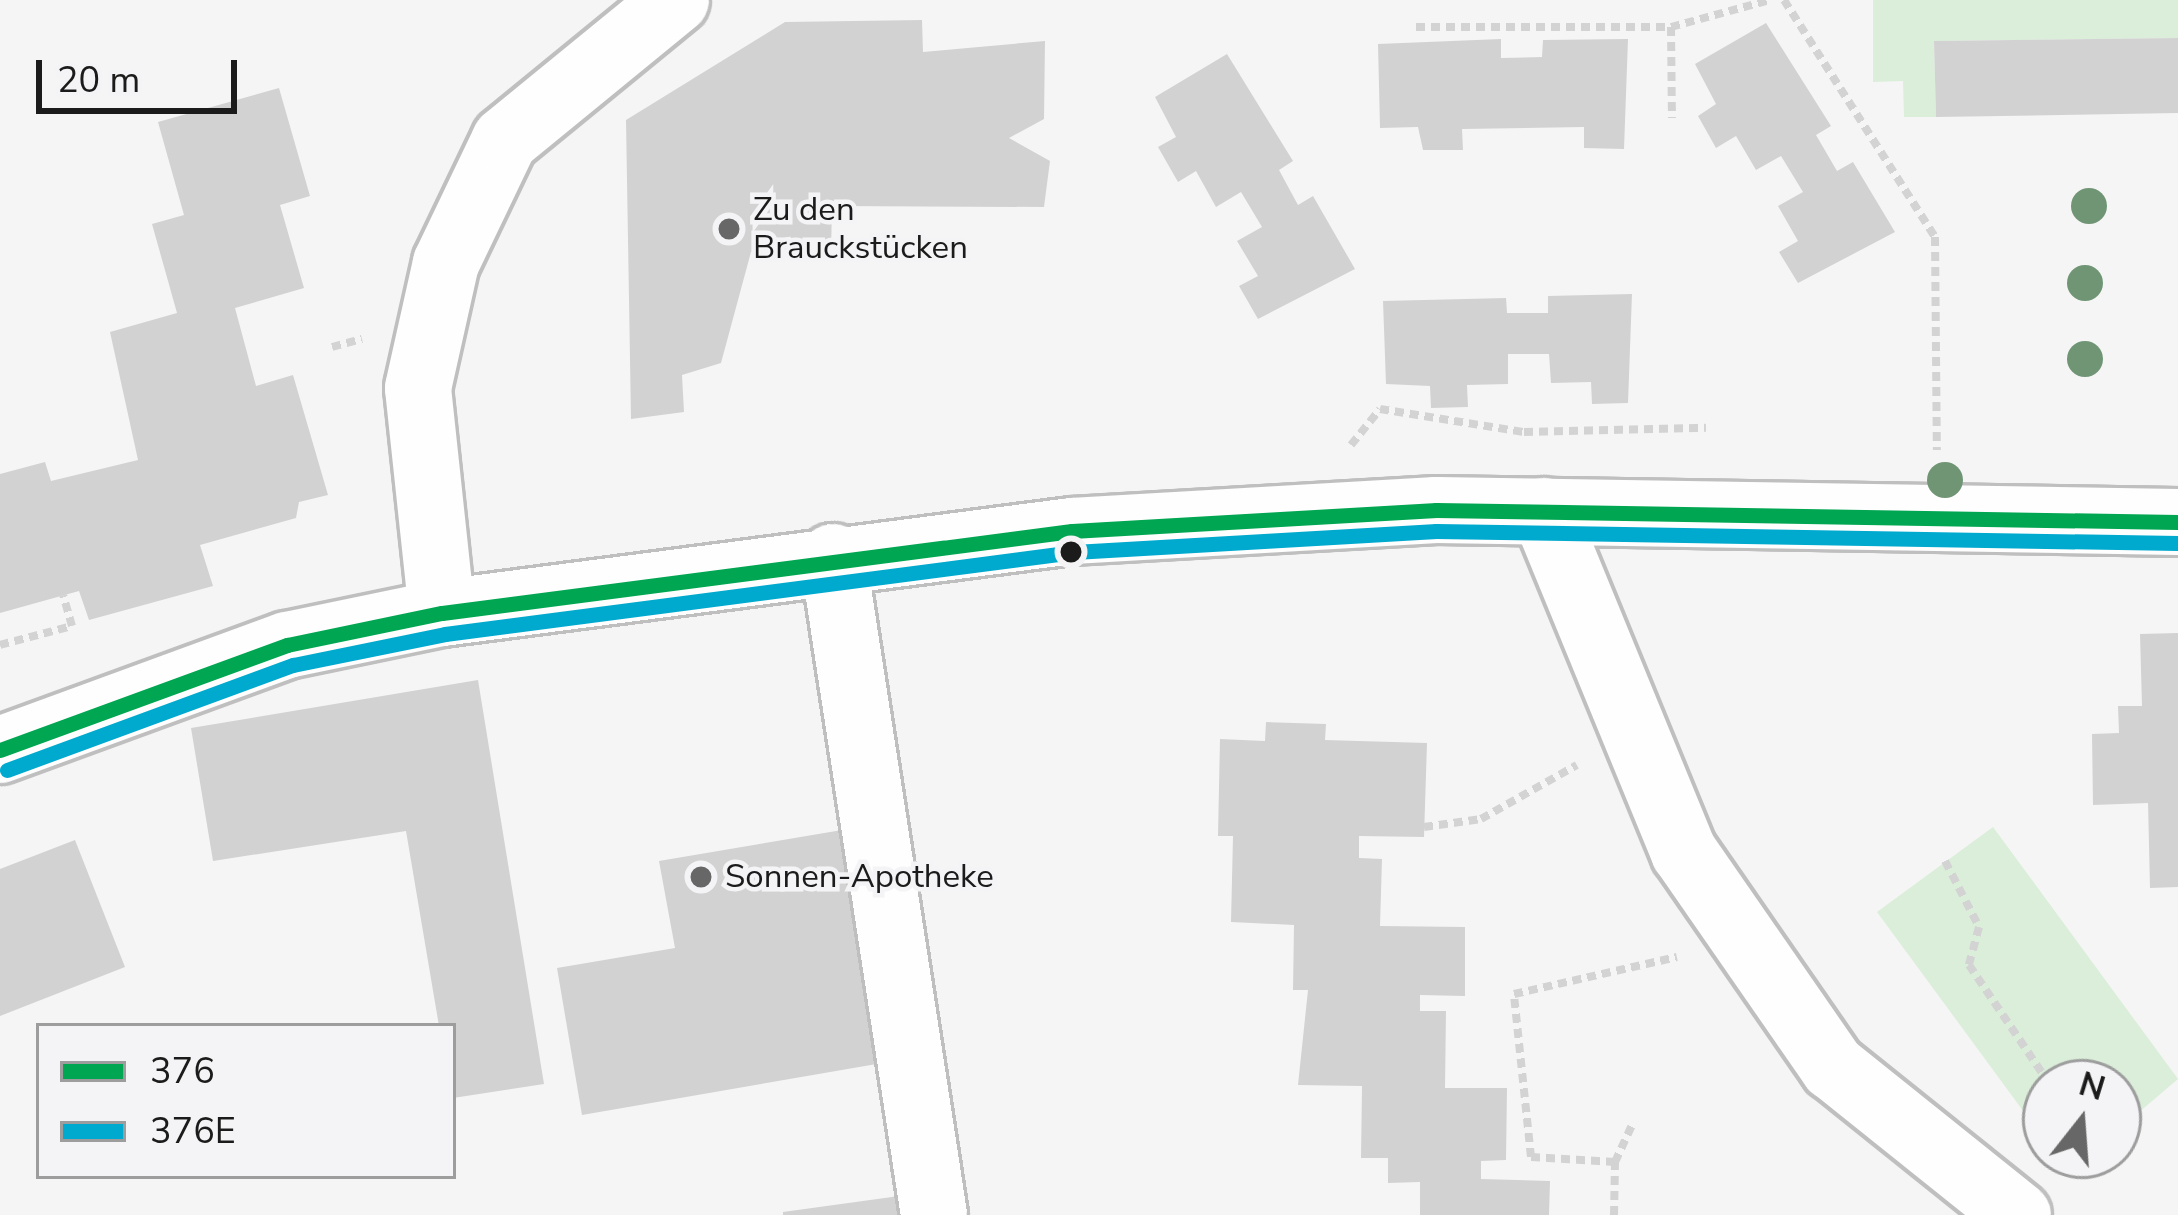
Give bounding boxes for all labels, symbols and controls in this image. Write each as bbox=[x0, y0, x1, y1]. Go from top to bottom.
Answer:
scale bar bbox=[42, 36, 243, 110]
text: 20 m bbox=[57, 56, 140, 105]
place label: Zu den Brauckstücken bbox=[753, 190, 968, 268]
marker: Zu den Brauckstücken bbox=[716, 216, 742, 242]
unlabelled marker bbox=[1060, 541, 1082, 563]
place label: Sonnen-Apotheke bbox=[725, 857, 994, 897]
marker: Sonnen-Apotheke bbox=[688, 864, 714, 890]
legend bbox=[36, 1023, 456, 1179]
text: 376 bbox=[150, 1047, 215, 1096]
north arrow bbox=[2022, 1059, 2142, 1179]
text: N bbox=[2073, 1062, 2110, 1112]
text: 376E bbox=[150, 1107, 236, 1156]

